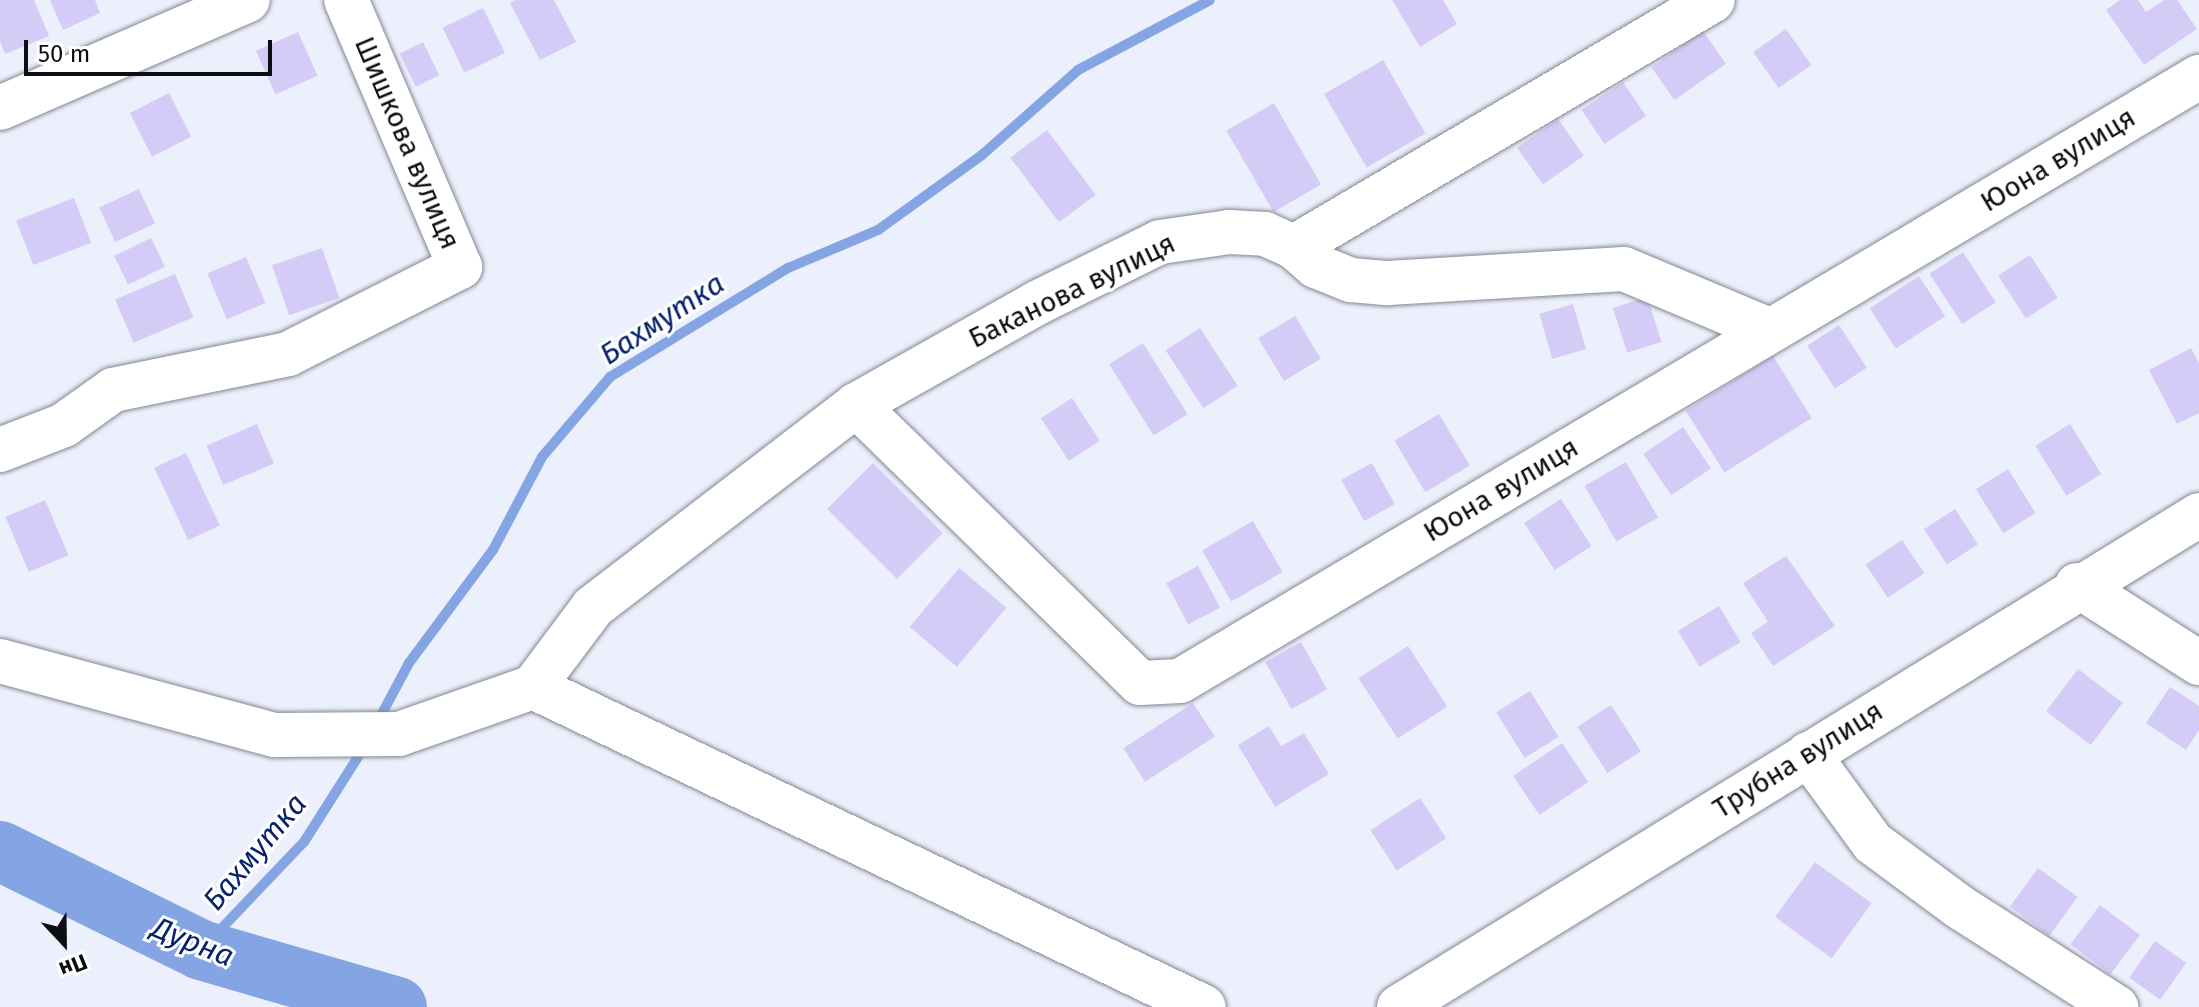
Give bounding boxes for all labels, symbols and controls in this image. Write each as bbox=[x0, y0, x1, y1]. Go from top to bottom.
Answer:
scale bar bbox=[28, 24, 276, 74]
street label: Шишкова вулиця bbox=[347, 32, 467, 254]
text: 50 m bbox=[38, 40, 90, 68]
street label: Юона вулиця bbox=[1975, 101, 2141, 219]
street label: Баканова вулиця bbox=[963, 226, 1181, 356]
water label: Бахмутка bbox=[593, 265, 731, 373]
street label: Юона вулиця bbox=[1418, 431, 1584, 549]
street label: Трубна вулиця bbox=[1707, 694, 1889, 826]
water label: Бахмутка bbox=[196, 786, 314, 918]
north arrow bbox=[24, 903, 104, 983]
water label: Дурна bbox=[147, 909, 239, 975]
text: Пн bbox=[55, 948, 91, 983]

